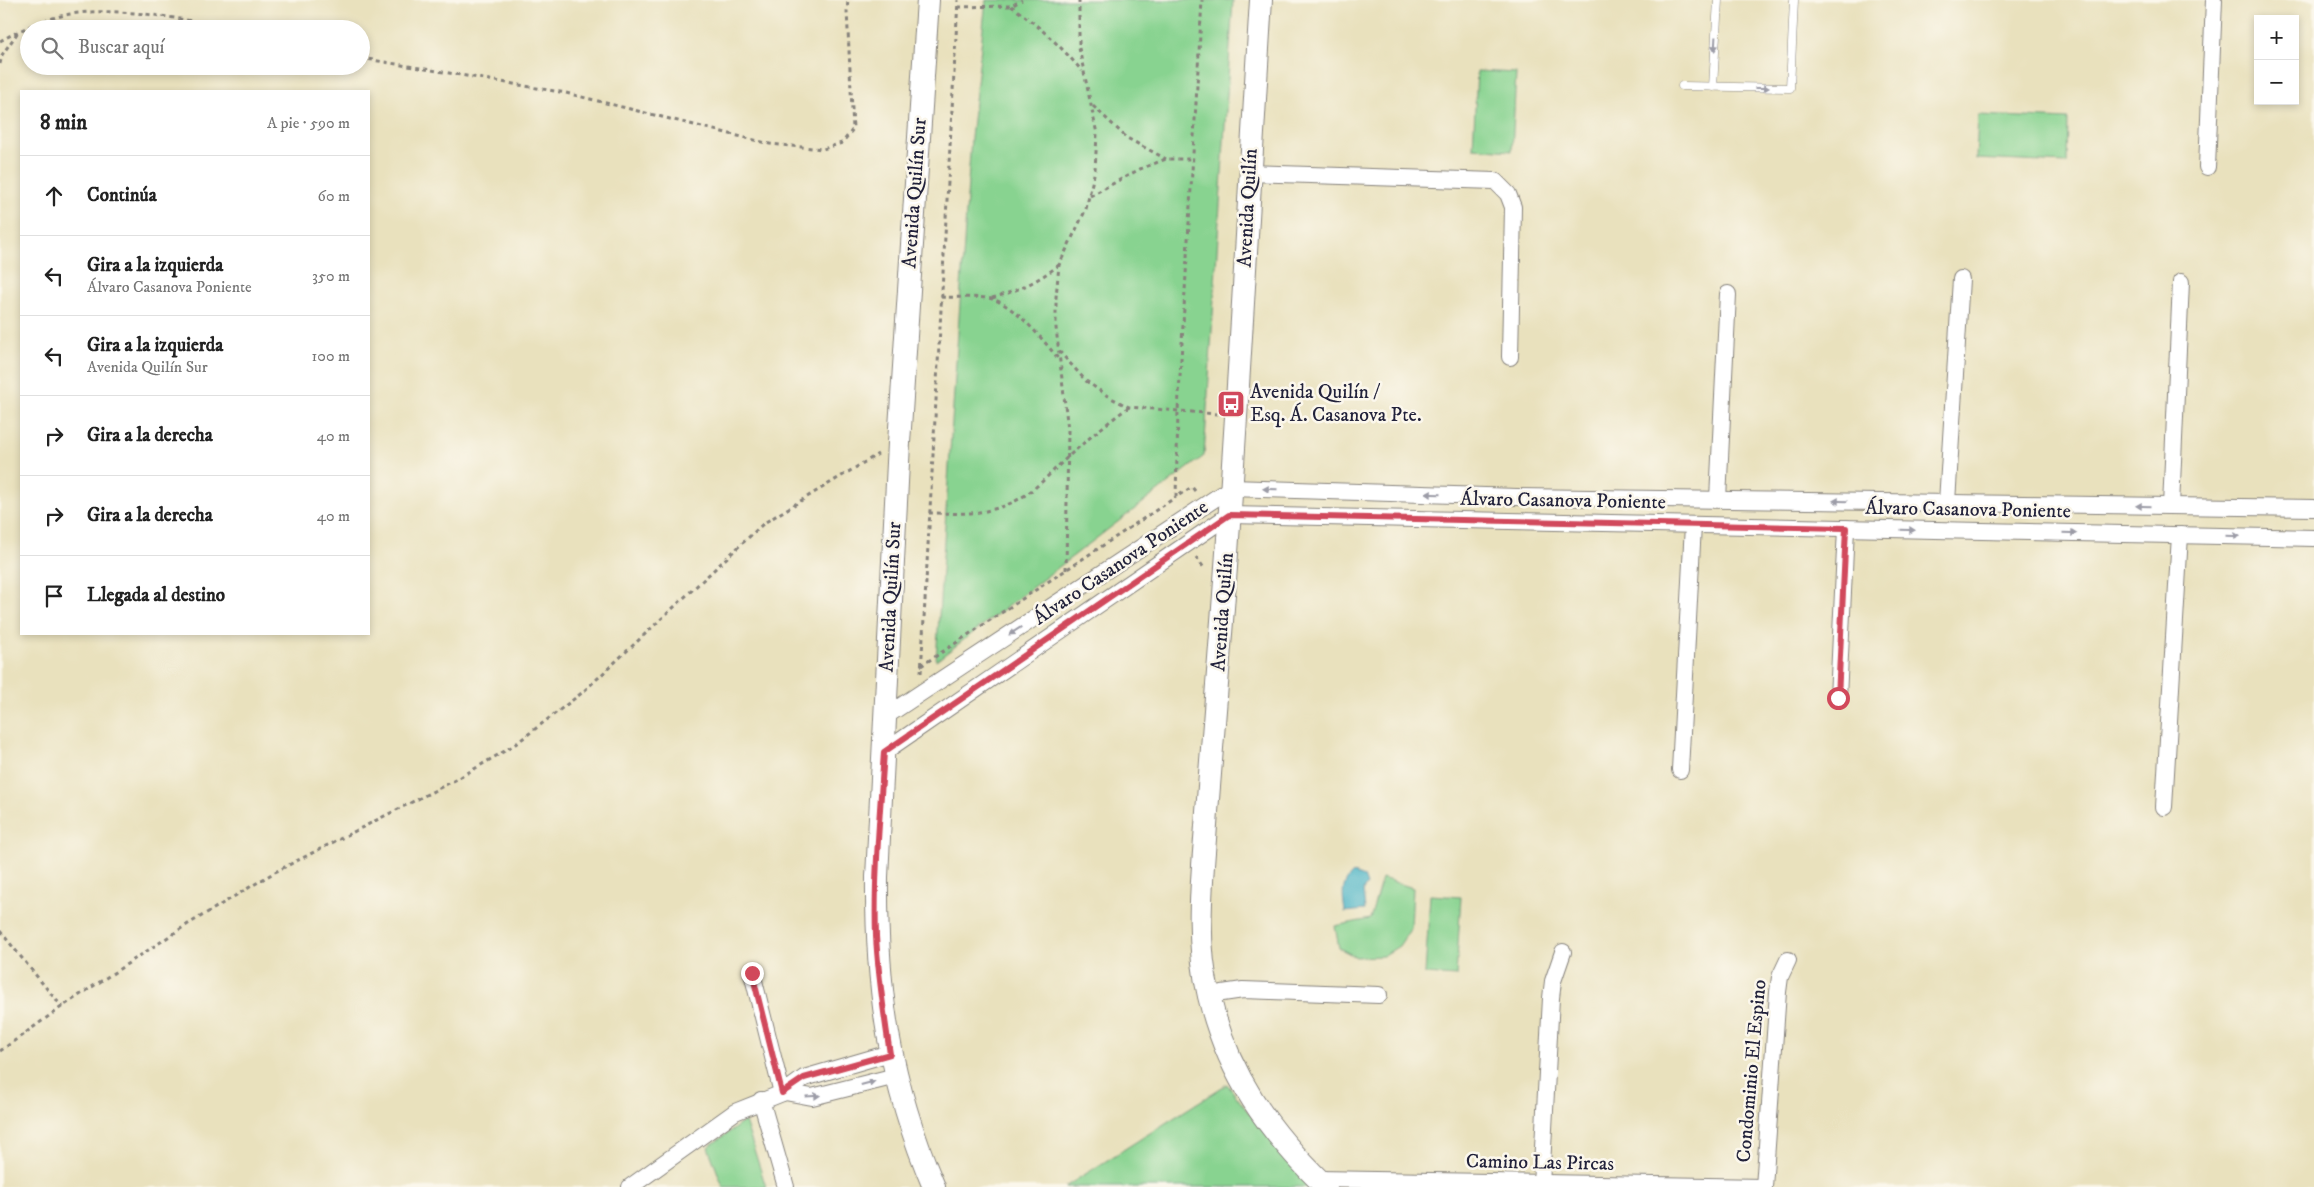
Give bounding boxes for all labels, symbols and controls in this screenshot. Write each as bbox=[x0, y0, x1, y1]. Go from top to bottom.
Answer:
map controls bbox=[2254, 15, 2299, 105]
button: + bbox=[2254, 15, 2299, 60]
search box bbox=[20, 20, 370, 75]
icon: search bbox=[38, 34, 66, 62]
text: Buscar aquí bbox=[78, 36, 164, 59]
one-way arrow bbox=[1711, 36, 1719, 52]
button: − bbox=[2254, 60, 2299, 105]
one-way arrow bbox=[1754, 84, 1770, 92]
text: 8 min bbox=[40, 110, 87, 136]
text: A pie · 590 m bbox=[267, 113, 350, 133]
street label: Avenida Quilín Sur bbox=[897, 116, 933, 269]
street label: Avenida Quilín bbox=[1232, 147, 1264, 268]
icon: ahead bbox=[40, 182, 68, 210]
text: Continúa bbox=[87, 184, 157, 207]
text: 60 m bbox=[318, 186, 350, 206]
text: Gira a la izquierda bbox=[87, 254, 223, 277]
icon: left bbox=[40, 262, 68, 290]
text: 350 m bbox=[312, 266, 350, 286]
text: Álvaro Casanova Poniente bbox=[87, 277, 252, 297]
text: Gira a la izquierda bbox=[87, 334, 223, 357]
icon: left bbox=[40, 342, 68, 370]
text: 100 m bbox=[312, 346, 350, 366]
text: Avenida Quilín Sur bbox=[87, 357, 208, 377]
place label: Avenida Quilín / Esq. Á. Casanova Pte. bbox=[1250, 380, 1422, 428]
bus stop icon: Avenida Quilín / Esq. Á. Casanova Pte. bbox=[1216, 389, 1246, 419]
icon: right bbox=[40, 422, 68, 450]
text: Gira a la derecha bbox=[87, 424, 213, 447]
text: 40 m bbox=[317, 426, 350, 446]
one-way arrow bbox=[1262, 485, 1278, 493]
street label: Álvaro Casanova Poniente bbox=[1460, 486, 1666, 515]
one-way arrow bbox=[1425, 490, 1441, 498]
street label: Álvaro Casanova Poniente bbox=[1028, 494, 1213, 631]
street label: Álvaro Casanova Poniente bbox=[1865, 495, 2071, 524]
one-way arrow bbox=[1832, 497, 1848, 505]
one-way arrow bbox=[2135, 501, 2151, 509]
icon: right bbox=[40, 502, 68, 530]
text: Gira a la derecha bbox=[87, 504, 213, 527]
text: 40 m bbox=[317, 506, 350, 526]
street label: Avenida Quilín Sur bbox=[875, 520, 907, 673]
one-way arrow bbox=[1900, 526, 1916, 534]
one-way arrow bbox=[2062, 529, 2078, 537]
one-way arrow bbox=[2225, 533, 2241, 541]
street label: Avenida Quilín bbox=[1206, 551, 1240, 672]
icon: arrive bbox=[40, 582, 68, 610]
text: Llegada al destino bbox=[87, 584, 225, 607]
one-way arrow bbox=[1008, 626, 1021, 636]
route start bbox=[1827, 687, 1850, 710]
route end bbox=[741, 962, 764, 985]
street label: Condominio El Espino bbox=[1732, 978, 1772, 1164]
one-way arrow bbox=[861, 1079, 876, 1087]
one-way arrow bbox=[805, 1091, 821, 1099]
street label: Camino Las Pircas bbox=[1466, 1149, 1615, 1177]

